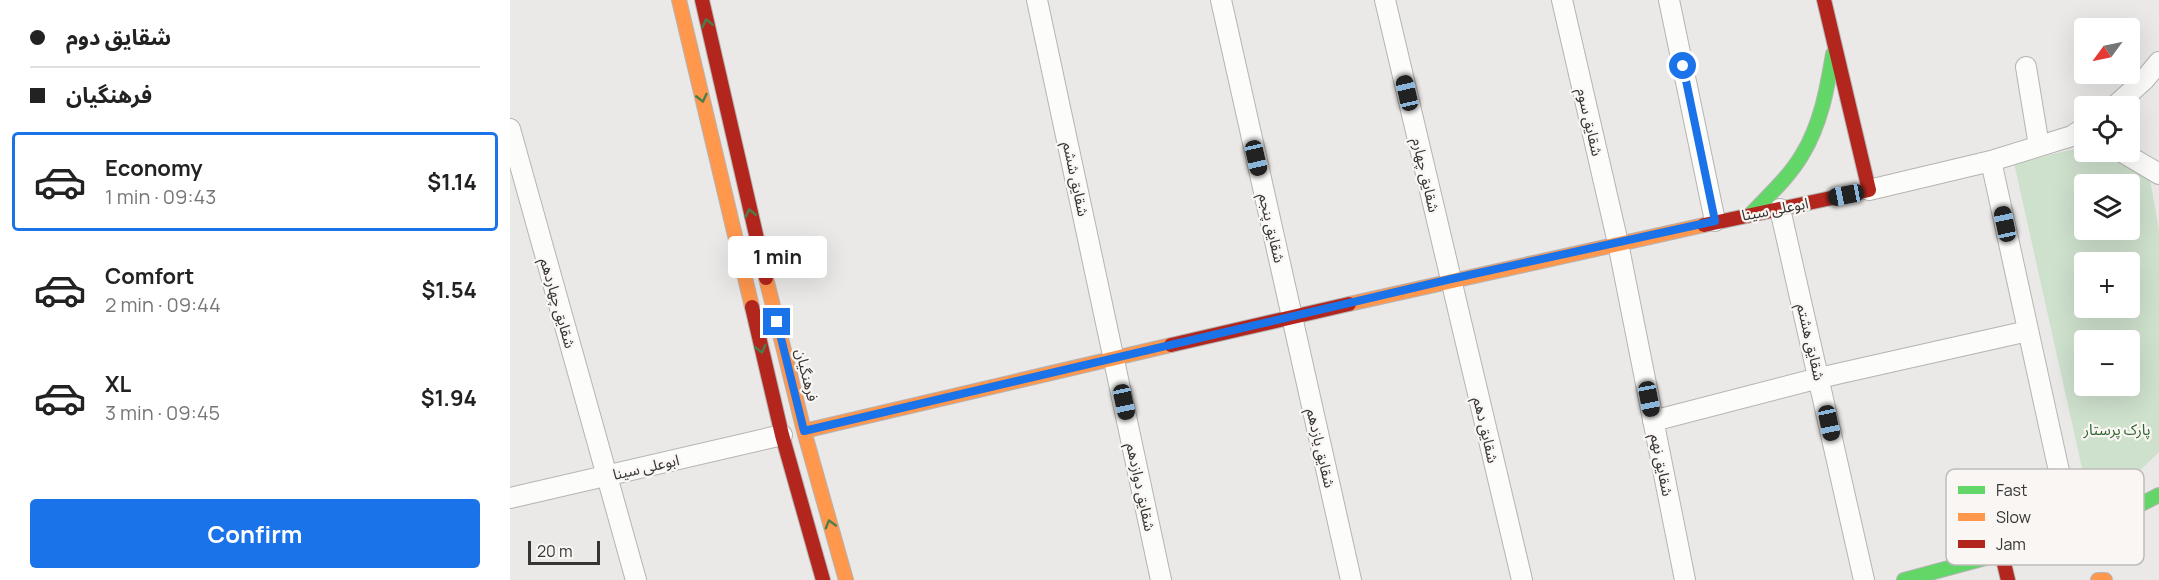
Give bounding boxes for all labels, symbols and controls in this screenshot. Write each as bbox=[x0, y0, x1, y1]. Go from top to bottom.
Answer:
one-way arrow bbox=[701, 18, 714, 28]
north arrow bbox=[2074, 18, 2140, 84]
map controls bbox=[2074, 18, 2140, 396]
text: شقایق دوم bbox=[66, 22, 171, 52]
route start bbox=[1669, 52, 1696, 79]
car bbox=[1394, 73, 1420, 113]
text: فرهنگیان bbox=[66, 80, 152, 110]
street label: شقایق سوم bbox=[1571, 86, 1608, 159]
one-way arrow bbox=[694, 93, 707, 103]
button: locate bbox=[2074, 96, 2140, 162]
street label: شقایق چهارم bbox=[1406, 136, 1445, 215]
car bbox=[1243, 138, 1269, 178]
street label: شقایق ششم bbox=[1057, 140, 1094, 219]
text: Economy bbox=[105, 153, 203, 183]
icon: car bbox=[33, 155, 87, 209]
text: $1.14 bbox=[427, 167, 477, 197]
button: layers bbox=[2074, 174, 2140, 240]
text: 1 min · 09:43 bbox=[105, 183, 216, 210]
car bbox=[1827, 183, 1865, 207]
street label: شقایق پنجم bbox=[1253, 191, 1290, 265]
street label: ابوعلی سینا bbox=[1740, 192, 1810, 226]
car bbox=[1992, 205, 2018, 243]
one-way arrow bbox=[744, 208, 757, 218]
callout: 1 min bbox=[728, 235, 826, 277]
text: 1 min bbox=[753, 243, 802, 270]
button: + bbox=[2074, 252, 2140, 318]
street label: شقایق چهاردهم bbox=[534, 255, 581, 351]
text: Comfort bbox=[105, 261, 194, 291]
icon: car bbox=[33, 263, 87, 317]
text: $1.54 bbox=[421, 275, 477, 305]
text: 2 min · 09:44 bbox=[105, 291, 221, 318]
street label: شقایق هشتم bbox=[1791, 301, 1830, 383]
route end bbox=[763, 308, 790, 335]
button: − bbox=[2074, 330, 2140, 396]
one-way arrow bbox=[754, 344, 767, 354]
street label: فرهنگیان bbox=[790, 346, 824, 404]
text: XL bbox=[105, 369, 131, 399]
icon: car bbox=[33, 371, 87, 425]
car bbox=[1637, 380, 1661, 418]
text: $1.94 bbox=[421, 383, 477, 413]
car bbox=[1111, 383, 1137, 421]
street label: شقایق دهم bbox=[1467, 395, 1504, 466]
text: 3 min · 09:45 bbox=[105, 399, 220, 426]
car bbox=[1816, 404, 1842, 442]
street label: شقایق یازدهم bbox=[1301, 406, 1340, 490]
park label: پارک پرستار bbox=[2082, 419, 2151, 440]
street label: شقایق نهم bbox=[1645, 432, 1678, 498]
street label: شقایق دوازدهم bbox=[1120, 441, 1161, 534]
street label: ابوعلی سینا bbox=[611, 449, 681, 485]
legend bbox=[1946, 469, 2144, 565]
text: Fast bbox=[1996, 479, 2027, 501]
button: Confirm bbox=[30, 499, 480, 568]
text: Slow bbox=[1996, 506, 2031, 528]
one-way arrow bbox=[825, 519, 837, 530]
text: Jam bbox=[1996, 533, 2026, 555]
scale bar bbox=[528, 538, 600, 566]
text: 20 m bbox=[537, 540, 573, 562]

